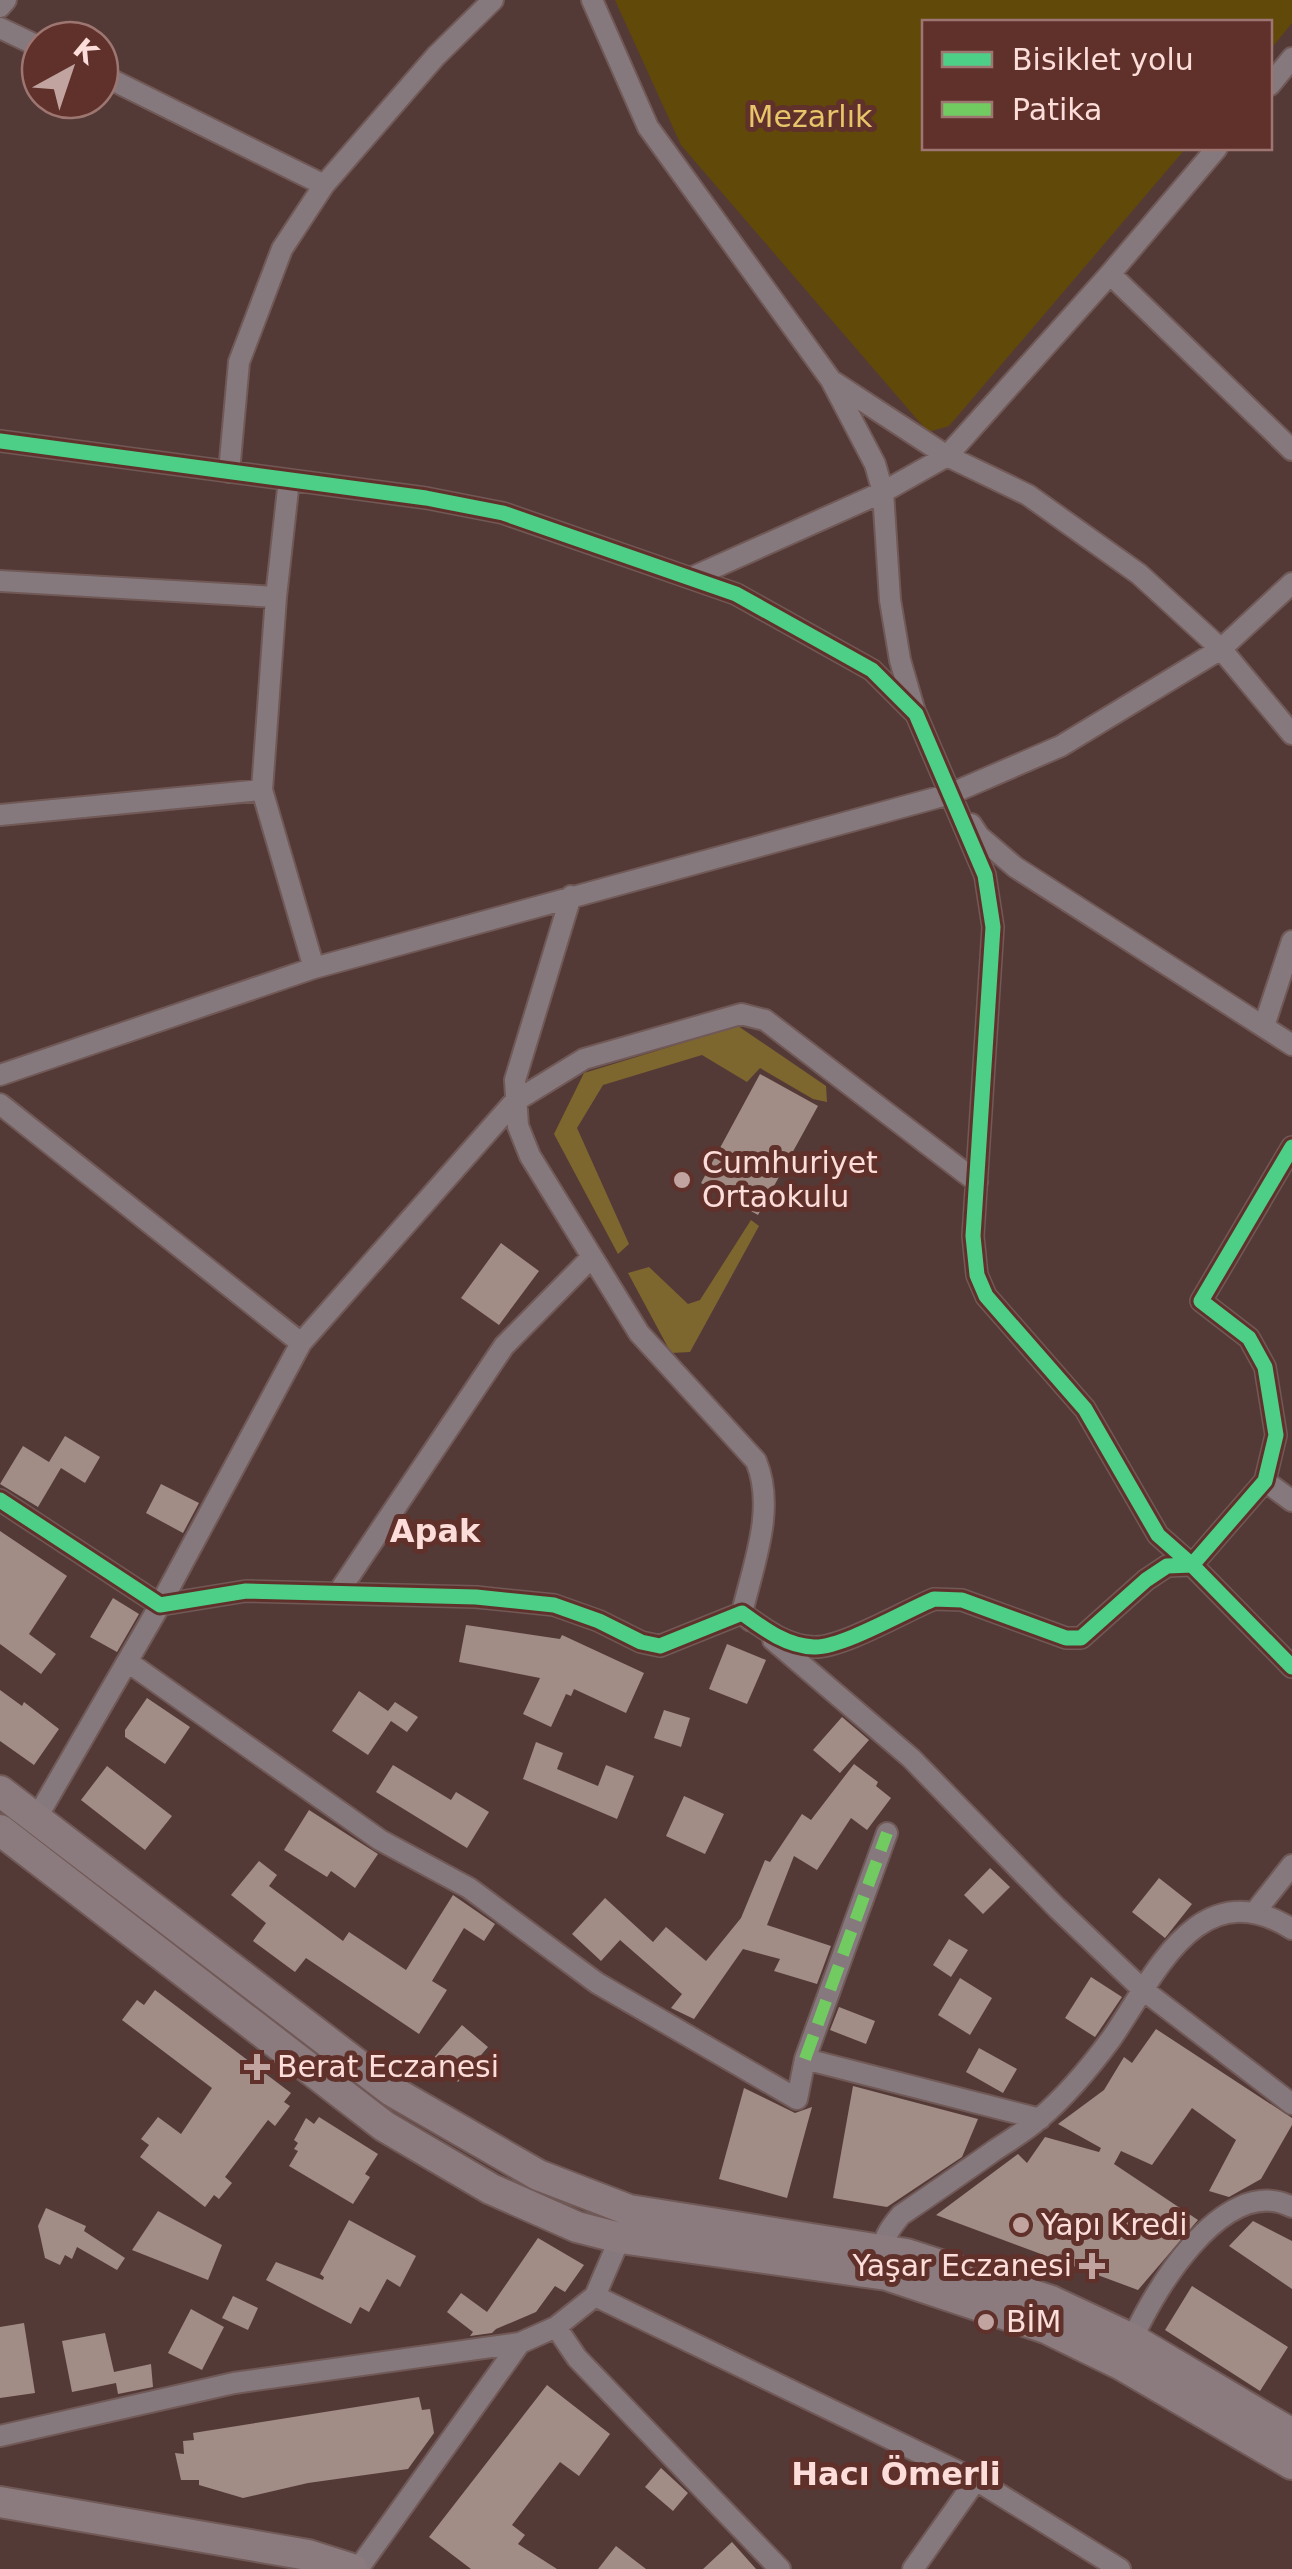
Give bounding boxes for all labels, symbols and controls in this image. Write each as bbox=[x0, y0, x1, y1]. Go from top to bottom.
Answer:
north arrow bbox=[20, 20, 120, 120]
legend bbox=[922, 20, 1272, 150]
text: K bbox=[67, 32, 106, 72]
text: Bisiklet yolu bbox=[1012, 42, 1194, 77]
text: Patika bbox=[1012, 92, 1102, 127]
park label: Mezarlık bbox=[748, 99, 873, 134]
place label: Cumhuriyet Ortaokulu bbox=[702, 1145, 878, 1214]
marker: Cumhuriyet Ortaokulu bbox=[671, 1169, 693, 1191]
district label: Apak bbox=[390, 1512, 481, 1550]
place label: Berat Eczanesi bbox=[277, 2049, 499, 2084]
marker: Berat Eczanesi bbox=[246, 2056, 268, 2078]
place label: Yapı Kredi bbox=[1040, 2207, 1188, 2242]
marker: Yapı Kredi bbox=[1010, 2214, 1032, 2236]
place label: Yaşar Eczanesi bbox=[852, 2248, 1072, 2283]
marker: Yaşar Eczanesi bbox=[1081, 2255, 1103, 2277]
place label: BİM bbox=[1006, 2304, 1061, 2339]
marker: BİM bbox=[975, 2311, 997, 2333]
district label: Hacı Ömerli bbox=[791, 2455, 1001, 2493]

